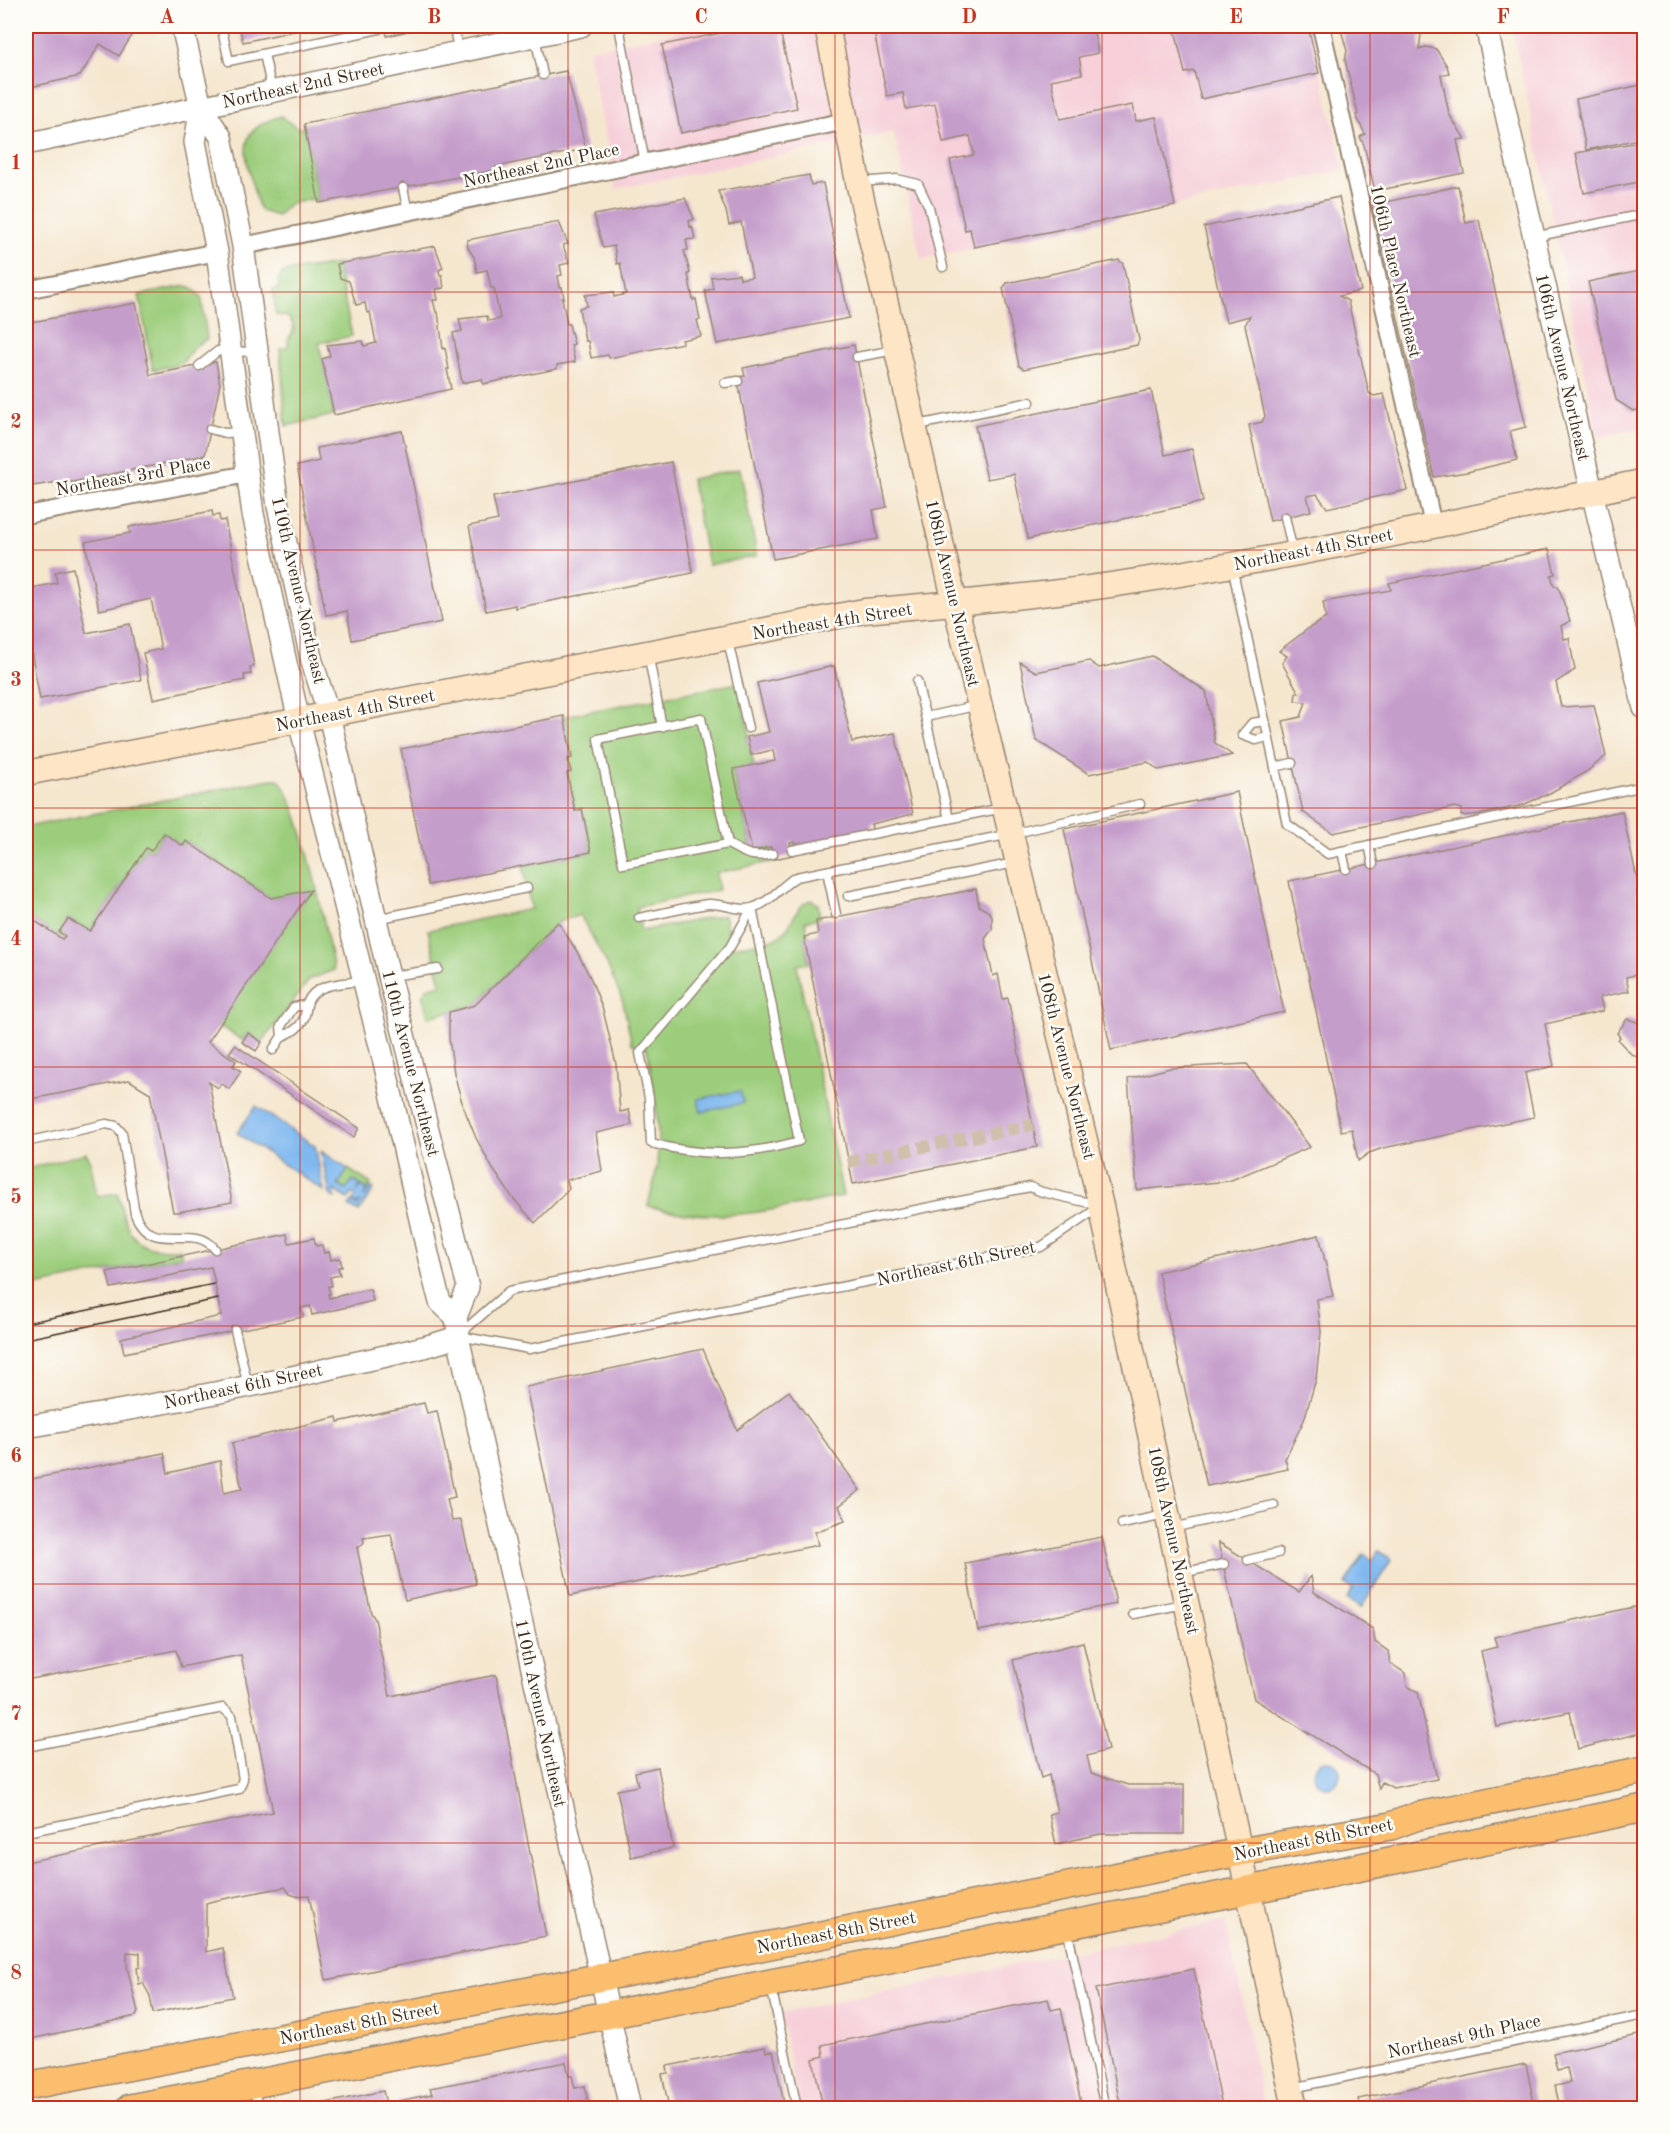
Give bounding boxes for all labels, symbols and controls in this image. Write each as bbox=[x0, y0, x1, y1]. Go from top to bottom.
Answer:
text: A bbox=[159, 8, 175, 28]
text: B bbox=[427, 8, 441, 28]
text: C bbox=[694, 8, 708, 28]
text: D bbox=[961, 8, 977, 28]
text: E bbox=[1229, 8, 1243, 28]
text: F bbox=[1496, 8, 1510, 28]
street label: Northeast 2nd Street bbox=[221, 60, 386, 112]
street label: Northeast 2nd Place bbox=[461, 141, 621, 191]
text: 1 bbox=[10, 154, 22, 174]
street label: 106th Place Northeast bbox=[1366, 183, 1424, 360]
street label: 106th Avenue Northeast bbox=[1532, 272, 1592, 463]
text: 2 bbox=[10, 413, 22, 433]
street label: Northeast 3rd Place bbox=[54, 454, 212, 499]
street label: 110th Avenue Northeast bbox=[268, 495, 328, 686]
street label: 108th Avenue Northeast bbox=[922, 498, 982, 689]
street label: Northeast 4th Street bbox=[1232, 526, 1394, 574]
street label: Northeast 4th Street bbox=[751, 600, 913, 644]
text: 3 bbox=[10, 671, 22, 691]
street label: Northeast 4th Street bbox=[274, 687, 436, 735]
text: 4 bbox=[10, 930, 22, 950]
street label: 110th Avenue Northeast bbox=[378, 968, 442, 1159]
street label: 108th Avenue Northeast bbox=[1034, 971, 1098, 1162]
text: 5 bbox=[10, 1187, 22, 1208]
street label: Northeast 6th Street bbox=[875, 1238, 1037, 1290]
street label: Northeast 6th Street bbox=[162, 1361, 324, 1413]
street label: 108th Avenue Northeast bbox=[1144, 1444, 1202, 1636]
text: 6 bbox=[10, 1447, 22, 1467]
street label: 110th Avenue Northeast bbox=[511, 1617, 569, 1809]
text: 7 bbox=[10, 1705, 22, 1725]
street label: Northeast 8th Street bbox=[1232, 1816, 1394, 1864]
street label: Northeast 8th Street bbox=[755, 1909, 917, 1957]
text: 8 bbox=[10, 1964, 22, 1984]
street label: Northeast 8th Street bbox=[278, 2000, 440, 2048]
street label: Northeast 9th Place bbox=[1386, 2012, 1543, 2062]

